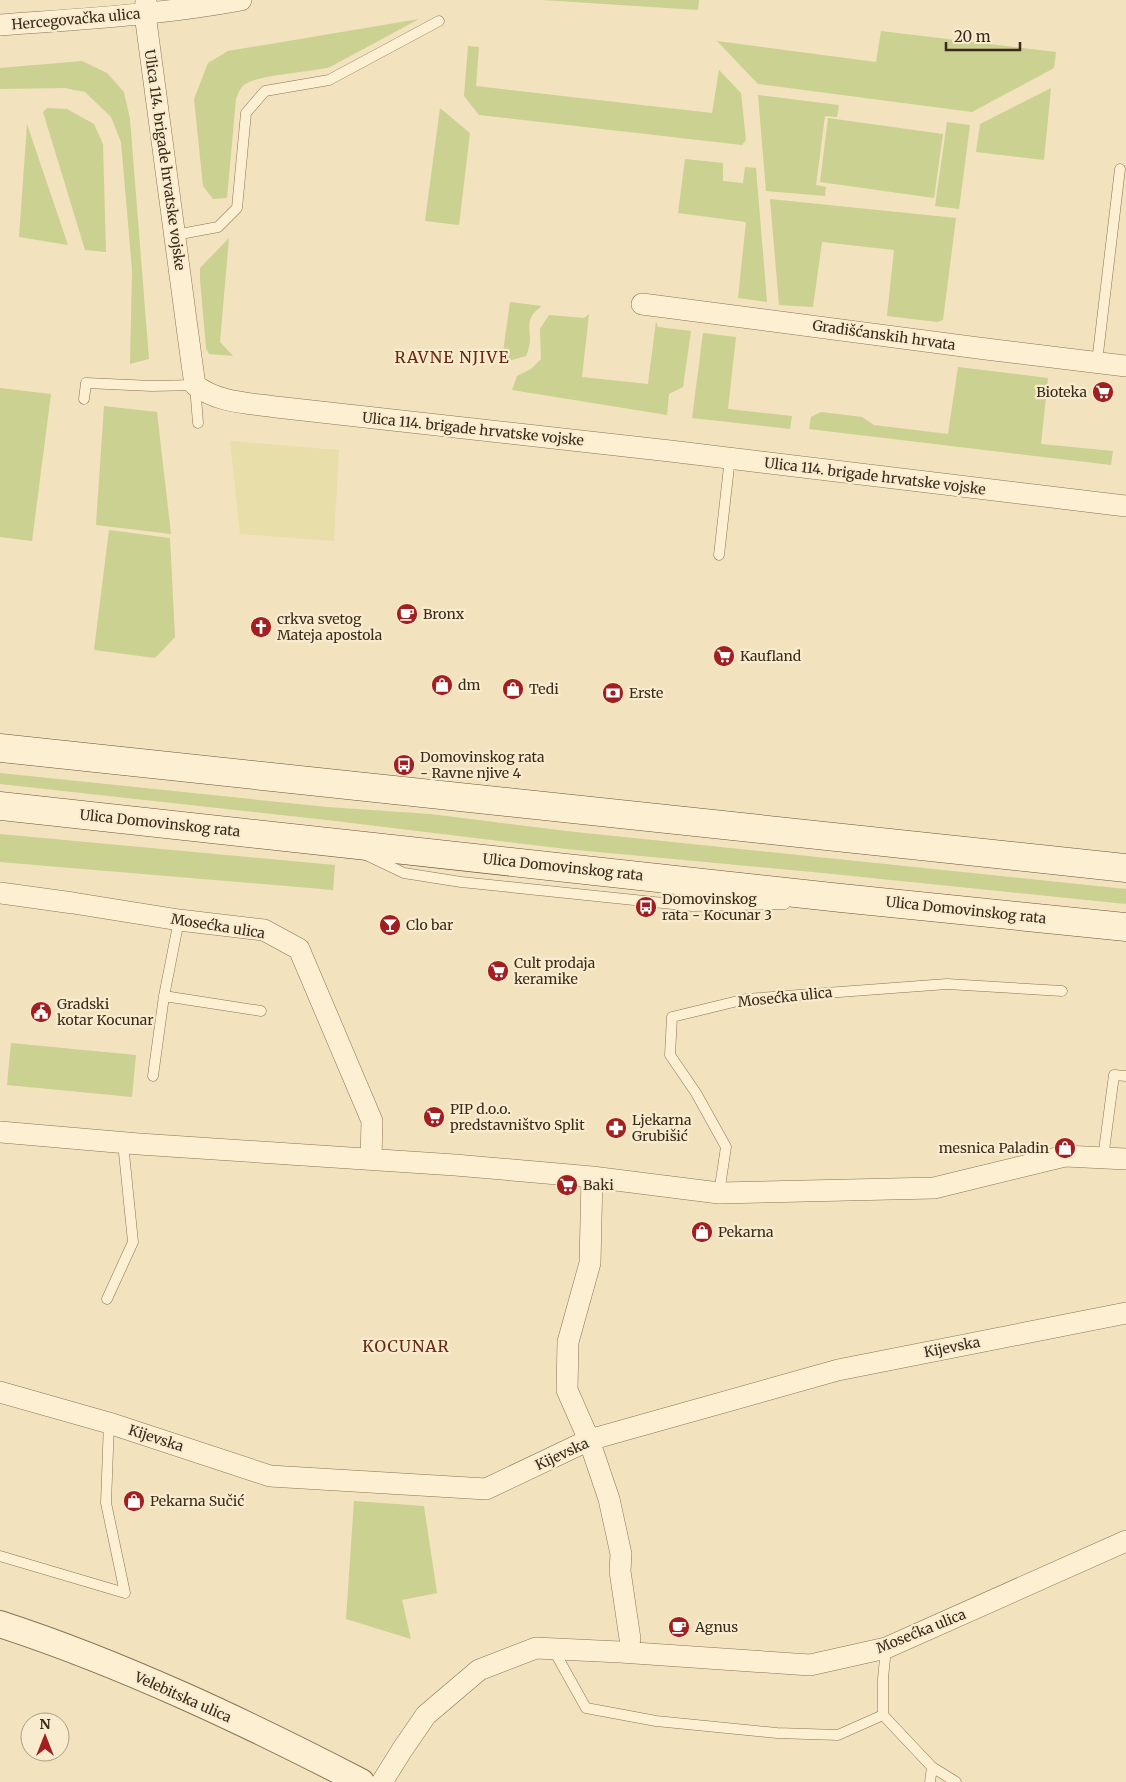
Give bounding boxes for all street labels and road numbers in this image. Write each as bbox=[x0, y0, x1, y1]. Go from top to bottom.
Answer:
street label: Hercegovačka ulica bbox=[11, 4, 142, 34]
street label: Ulica 114. brigade hrvatske vojske bbox=[141, 48, 189, 272]
street label: Gradišćanskih hrvata bbox=[811, 316, 957, 354]
street label: Ulica 114. brigade hrvatske vojske bbox=[361, 408, 585, 450]
street label: Ulica 114. brigade hrvatske vojske bbox=[763, 453, 987, 499]
street label: Ulica Domovinskog rata bbox=[79, 806, 242, 840]
street label: Ulica Domovinskog rata bbox=[482, 850, 645, 884]
street label: Ulica Domovinskog rata bbox=[885, 893, 1048, 927]
street label: Mosećka ulica bbox=[170, 910, 267, 942]
street label: Mosećka ulica bbox=[737, 983, 834, 1011]
street label: Kijevska bbox=[922, 1333, 982, 1361]
street label: Kijevska bbox=[126, 1421, 186, 1456]
street label: Kijevska bbox=[532, 1434, 592, 1474]
street label: Mosećka ulica bbox=[874, 1605, 969, 1657]
street label: Velebitska ulica bbox=[131, 1667, 235, 1727]

